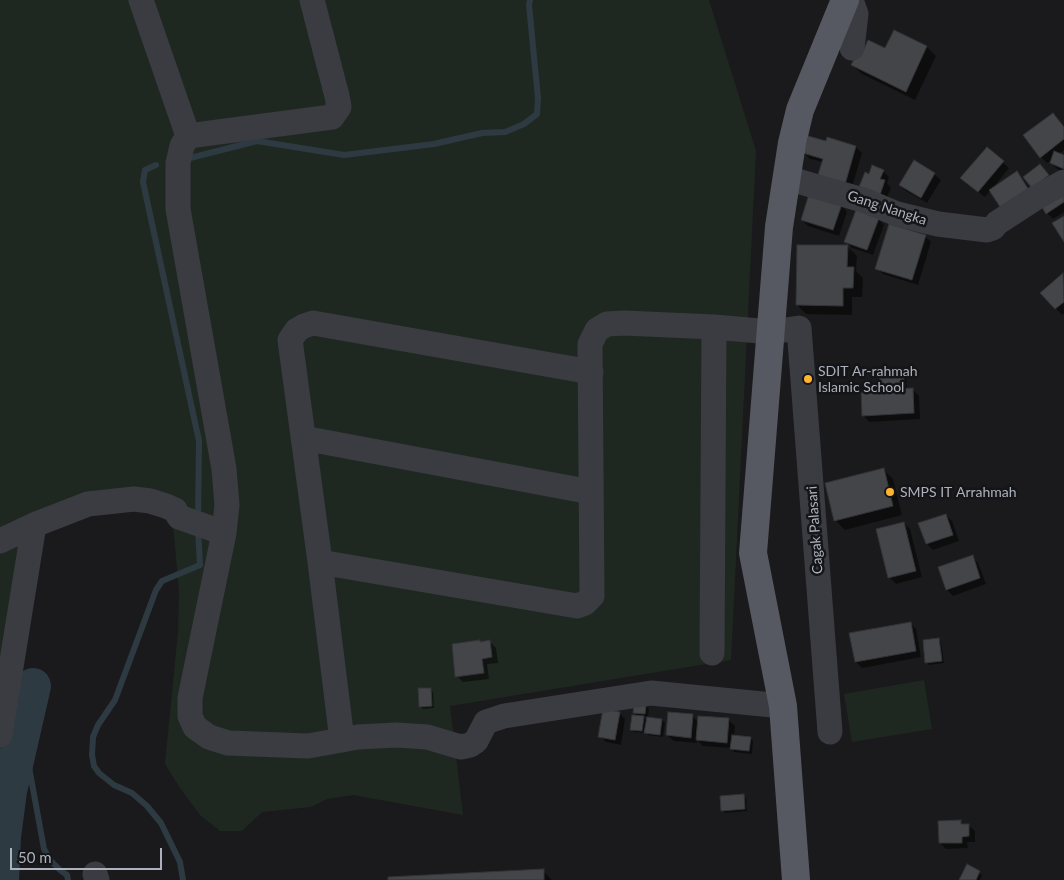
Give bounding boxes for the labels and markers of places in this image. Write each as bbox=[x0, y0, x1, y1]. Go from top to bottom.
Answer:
place label: SDIT Ar-rahmah Islamic School bbox=[818, 363, 918, 396]
marker: SDIT Ar-rahmah Islamic School bbox=[802, 373, 814, 385]
place label: SMPS IT Arrahmah bbox=[900, 484, 1017, 500]
marker: SMPS IT Arrahmah bbox=[884, 486, 896, 498]

